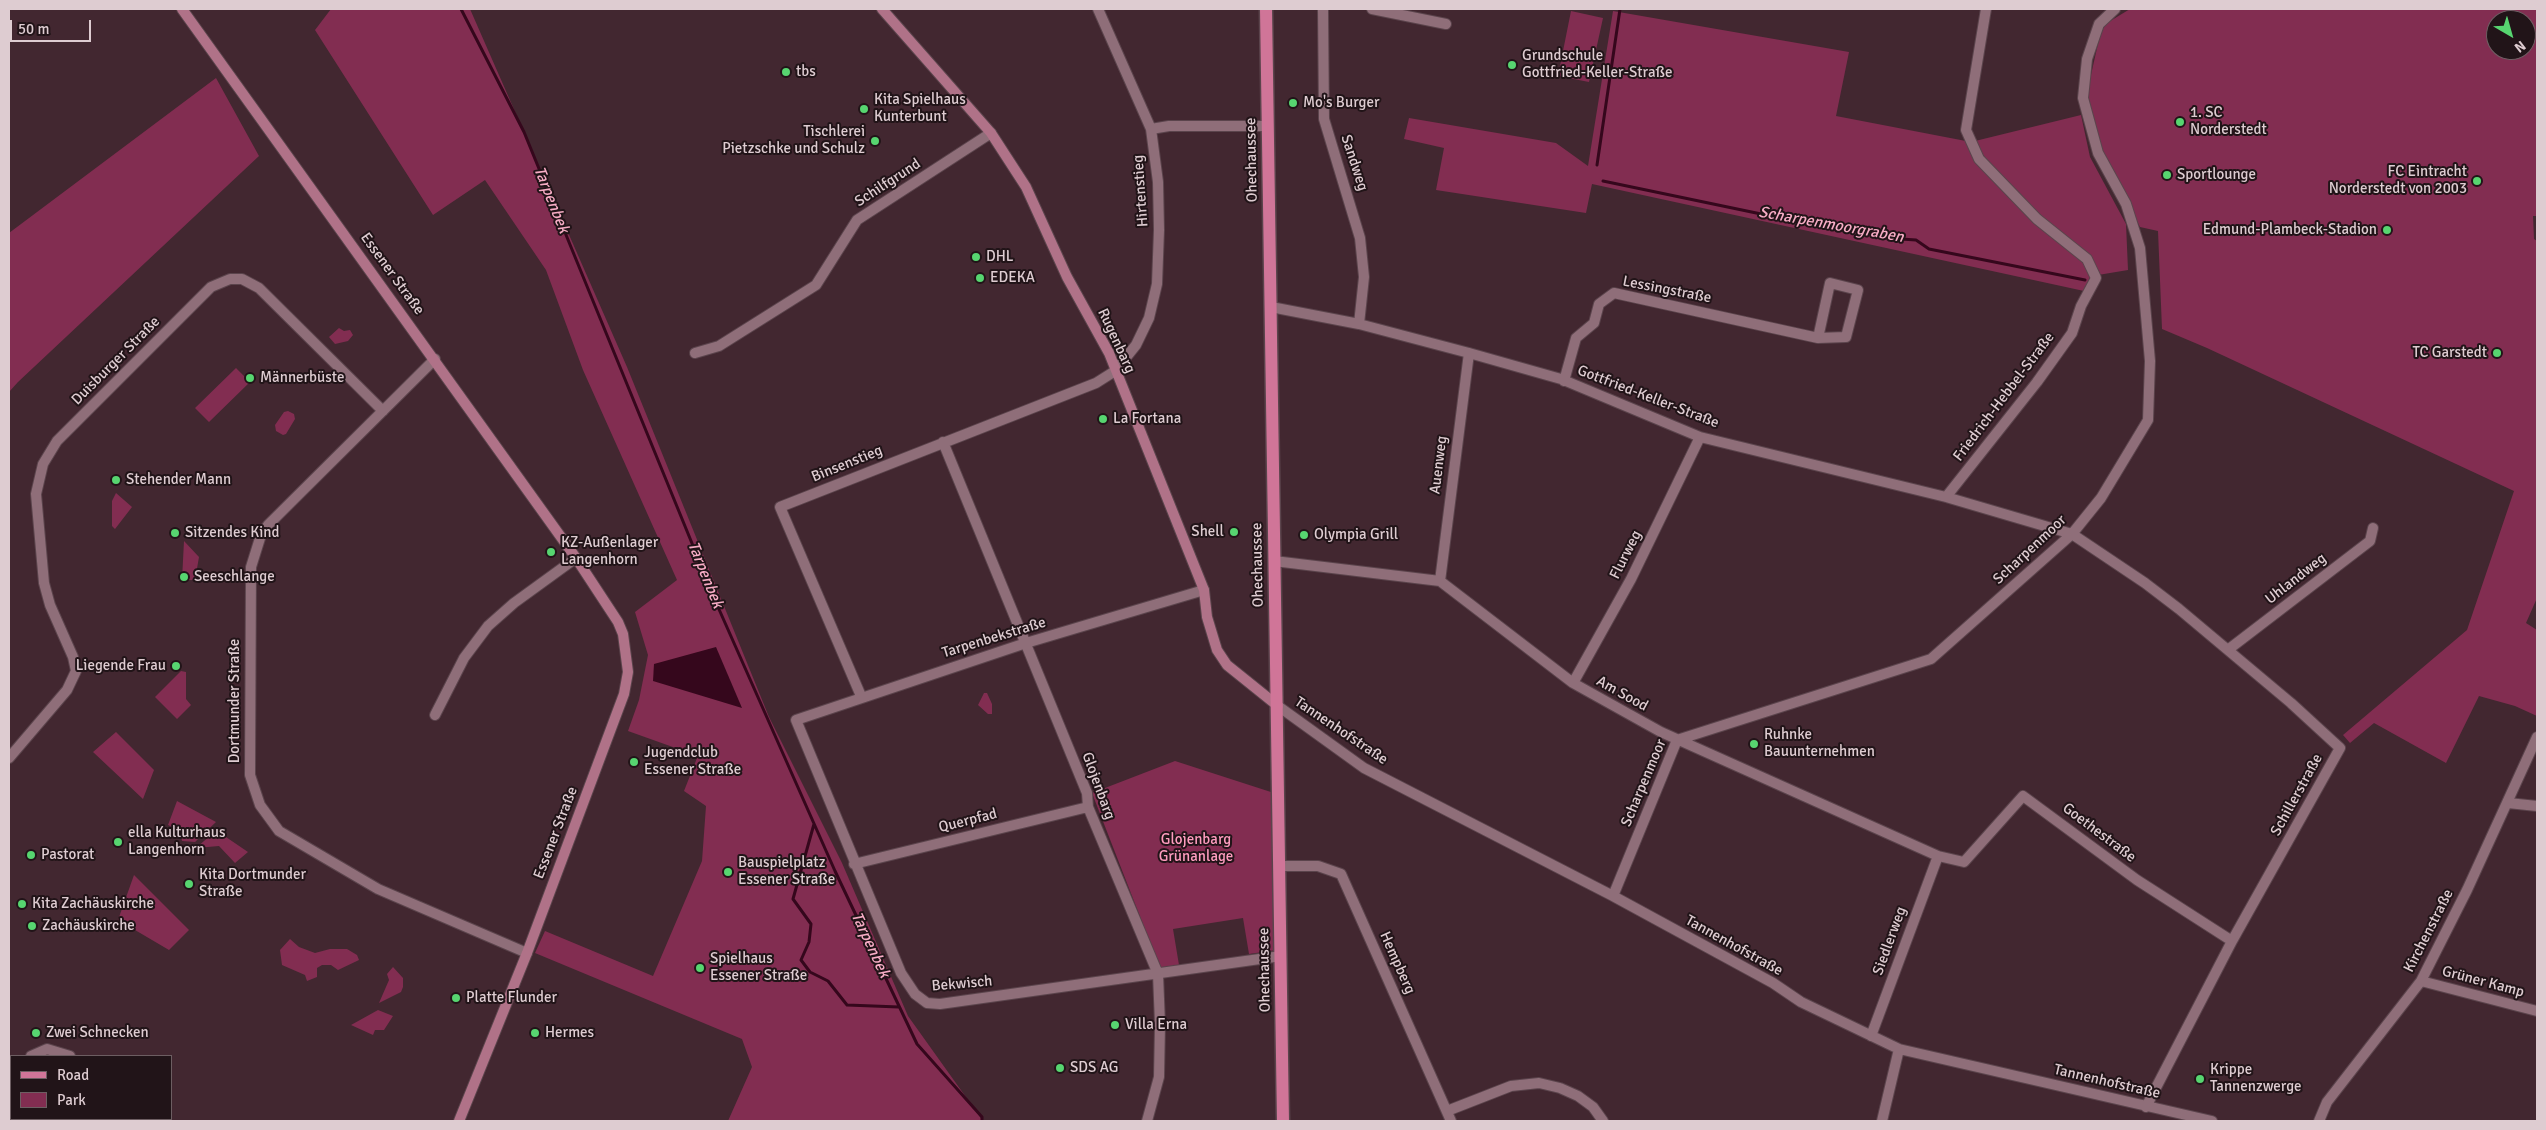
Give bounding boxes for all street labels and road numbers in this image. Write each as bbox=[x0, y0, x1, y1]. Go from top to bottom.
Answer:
street label: Ohechaussee bbox=[1242, 117, 1262, 203]
street label: Sandweg bbox=[1336, 133, 1372, 193]
street label: Hirtenstieg bbox=[1130, 154, 1152, 228]
street label: Schilfgrund bbox=[852, 155, 924, 211]
street label: Essener Straße bbox=[356, 229, 428, 319]
street label: Lessingstraße bbox=[1621, 273, 1713, 307]
street label: Rugenbarg bbox=[1093, 306, 1139, 376]
street label: Duisburger Straße bbox=[68, 313, 164, 409]
street label: Friedrich-Hebbel-Straße bbox=[1950, 329, 2058, 465]
street label: Gottfried-Keller-Straße bbox=[1575, 362, 1721, 432]
street label: Auenweg bbox=[1426, 435, 1452, 495]
street label: Binsenstieg bbox=[809, 442, 885, 486]
street label: Scharpenmoor bbox=[1990, 512, 2070, 588]
street label: Ohechaussee bbox=[1248, 522, 1268, 608]
street label: Flurweg bbox=[1606, 528, 1646, 582]
street label: Uhlandweg bbox=[2262, 550, 2330, 608]
street label: Tarpenbekstraße bbox=[940, 614, 1048, 662]
street label: Dortmunder Straße bbox=[226, 639, 244, 763]
street label: Am Sood bbox=[1593, 672, 1651, 716]
street label: Tannenhofstraße bbox=[1291, 693, 1391, 769]
street label: Scharpenmoor bbox=[1617, 736, 1671, 830]
street label: Glojenbarg bbox=[1078, 750, 1118, 822]
street label: Schillerstraße bbox=[2267, 751, 2327, 839]
street label: Essener Straße bbox=[530, 784, 582, 882]
street label: Goethestraße bbox=[2059, 799, 2139, 867]
street label: Querpfad bbox=[937, 805, 999, 837]
street label: Kirchenstraße bbox=[2400, 886, 2458, 976]
street label: Siedlerweg bbox=[1869, 904, 1911, 978]
street label: Tannenhofstraße bbox=[1682, 912, 1786, 980]
street label: Ohechaussee bbox=[1255, 927, 1275, 1013]
street label: Hempberg bbox=[1375, 929, 1419, 997]
street label: Grüner Kamp bbox=[2440, 962, 2526, 1002]
street label: Bekwisch bbox=[931, 972, 993, 996]
street label: Tannenhofstraße bbox=[2052, 1061, 2162, 1103]

